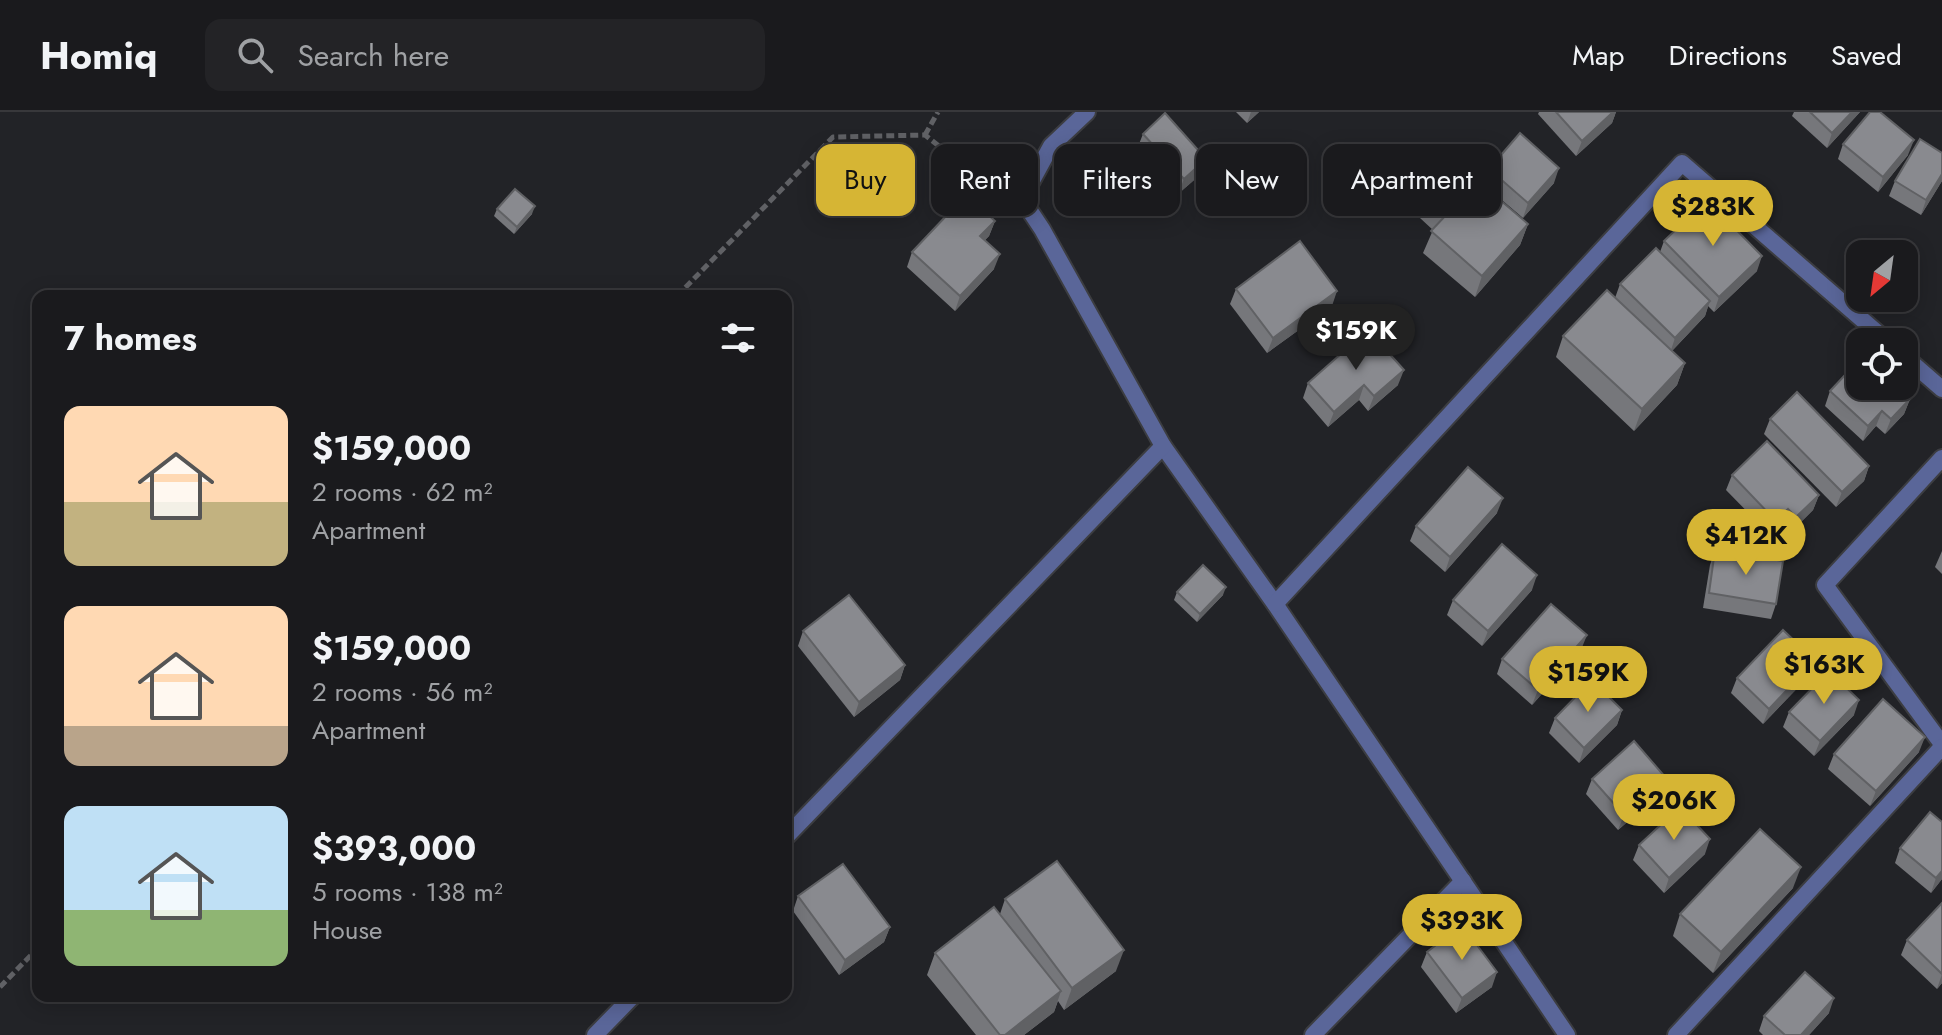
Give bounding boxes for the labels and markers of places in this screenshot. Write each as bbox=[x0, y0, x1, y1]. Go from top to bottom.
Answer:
pin: $283K bbox=[1657, 180, 1769, 248]
pin: $159K bbox=[1300, 304, 1412, 372]
pin: $412K bbox=[1690, 509, 1802, 577]
pin: $163K bbox=[1768, 638, 1880, 706]
pin: $159K bbox=[1532, 646, 1644, 714]
pin: $206K bbox=[1618, 774, 1730, 842]
pin: $393K bbox=[1406, 894, 1518, 962]

